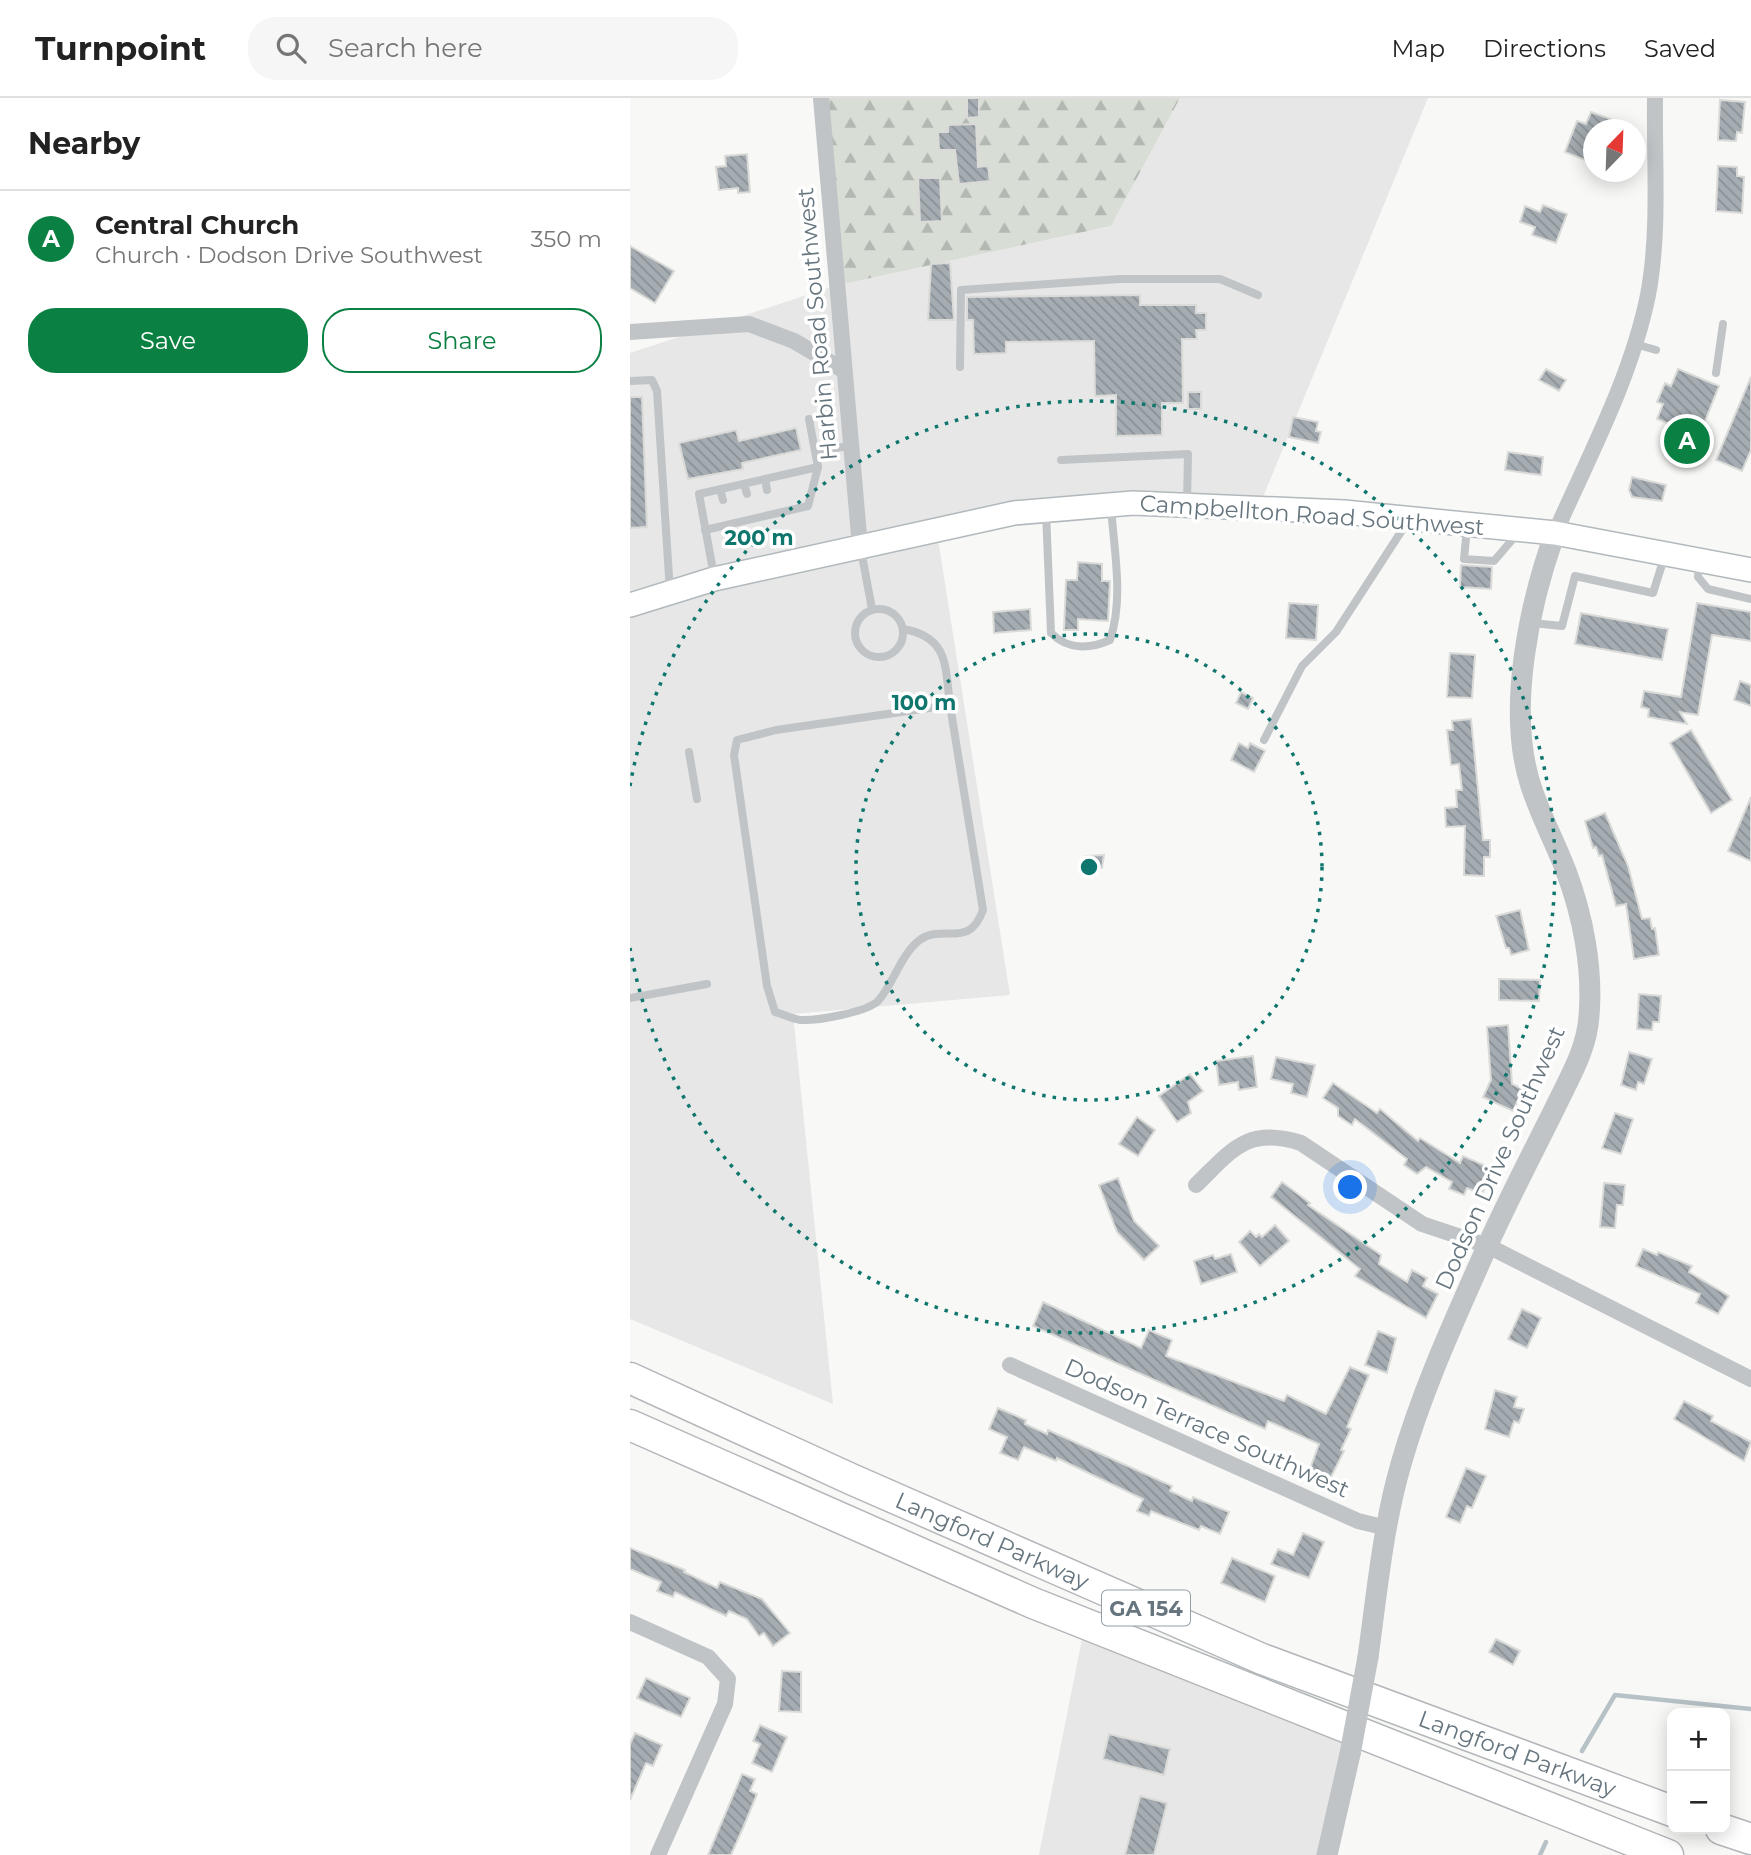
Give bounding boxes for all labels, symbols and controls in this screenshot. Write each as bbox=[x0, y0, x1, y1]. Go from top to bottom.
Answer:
search box bbox=[248, 17, 738, 80]
text: Turnpoint bbox=[35, 28, 206, 68]
icon: search bbox=[272, 29, 310, 67]
text: Search here bbox=[328, 32, 483, 64]
text: Map bbox=[1392, 34, 1445, 63]
text: Directions bbox=[1483, 34, 1606, 63]
text: Saved bbox=[1644, 34, 1716, 63]
north arrow bbox=[1583, 119, 1646, 182]
text: Nearby bbox=[28, 125, 140, 162]
street label: Harbin Road Southwest bbox=[791, 186, 843, 462]
text: Central Church bbox=[95, 209, 299, 241]
text: A bbox=[42, 225, 60, 253]
text: 350 m bbox=[531, 225, 602, 253]
text: Church · Dodson Drive Southwest bbox=[95, 241, 483, 269]
button: Save bbox=[28, 308, 308, 373]
button: Share bbox=[322, 308, 602, 373]
pin: A bbox=[1664, 415, 1710, 467]
street label: Campbellton Road Southwest bbox=[1139, 489, 1485, 541]
text: 200 m bbox=[725, 525, 793, 550]
text: 100 m bbox=[892, 690, 956, 715]
centre of rings bbox=[1077, 855, 1101, 879]
street label: Dodson Drive Southwest bbox=[1429, 1022, 1571, 1294]
your location bbox=[1333, 1170, 1367, 1204]
street label: Dodson Terrace Southwest bbox=[1060, 1352, 1354, 1504]
street label: Langford Parkway bbox=[891, 1486, 1094, 1596]
road number: GA 154 bbox=[1102, 1590, 1190, 1626]
street label: Langford Parkway bbox=[1415, 1704, 1620, 1803]
map controls bbox=[1667, 1708, 1730, 1834]
button: + bbox=[1667, 1708, 1730, 1771]
button: − bbox=[1667, 1771, 1730, 1834]

